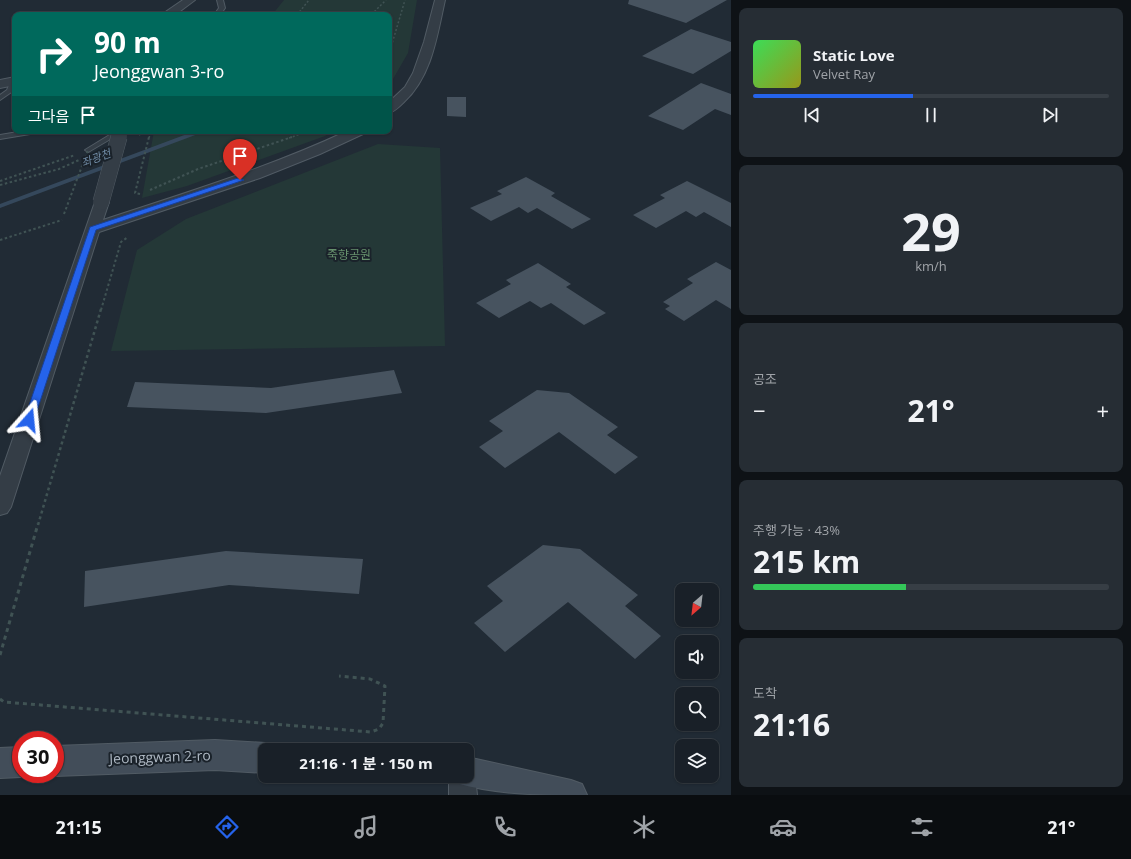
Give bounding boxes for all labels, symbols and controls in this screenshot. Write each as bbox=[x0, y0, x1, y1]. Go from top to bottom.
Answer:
text: 90 m bbox=[94, 23, 161, 61]
icon: right bbox=[28, 28, 80, 80]
text: Static Love bbox=[813, 45, 895, 65]
text: Jeonggwan 3-ro bbox=[94, 59, 224, 83]
text: Velvet Ray bbox=[813, 65, 875, 83]
icon: arrive bbox=[77, 104, 99, 126]
icon: previous bbox=[801, 104, 823, 126]
icon: pause bbox=[920, 104, 942, 126]
icon: next bbox=[1039, 104, 1061, 126]
text: 그다음 bbox=[28, 106, 69, 126]
pin bbox=[223, 139, 257, 180]
water label: 좌광천 bbox=[79, 144, 114, 170]
icon: arrive bbox=[229, 145, 251, 167]
text: 29 bbox=[901, 195, 961, 266]
park label: 죽향공원 bbox=[327, 246, 371, 263]
text: km/h bbox=[915, 257, 947, 275]
text: 공조 bbox=[753, 370, 777, 388]
text: 21° bbox=[907, 390, 955, 431]
text: − bbox=[753, 395, 766, 425]
text: + bbox=[1096, 395, 1109, 425]
position arrow bbox=[8, 399, 50, 441]
text: 주행 가능 · 43% bbox=[753, 521, 840, 539]
text: 215 km bbox=[753, 541, 860, 582]
north arrow bbox=[675, 583, 719, 627]
map controls bbox=[675, 583, 719, 783]
button: sound bbox=[675, 635, 719, 679]
text: 도착 bbox=[753, 684, 777, 702]
button: search bbox=[675, 687, 719, 731]
text: 21:16 bbox=[753, 704, 830, 745]
speed limit sign: 30 bbox=[12, 731, 64, 783]
button: layers bbox=[675, 739, 719, 783]
street label: Jeonggwan 2-ro bbox=[107, 745, 211, 768]
text: 21:16 · 1 분 · 150 m bbox=[299, 753, 433, 773]
icon: directions bbox=[213, 813, 241, 841]
icon: music bbox=[352, 813, 380, 841]
icon: phone bbox=[491, 813, 519, 841]
icon: climate bbox=[630, 813, 658, 841]
icon: car bbox=[769, 813, 797, 841]
icon: filters bbox=[908, 813, 936, 841]
text: 21:15 bbox=[56, 815, 102, 839]
text: 21° bbox=[1047, 815, 1075, 839]

